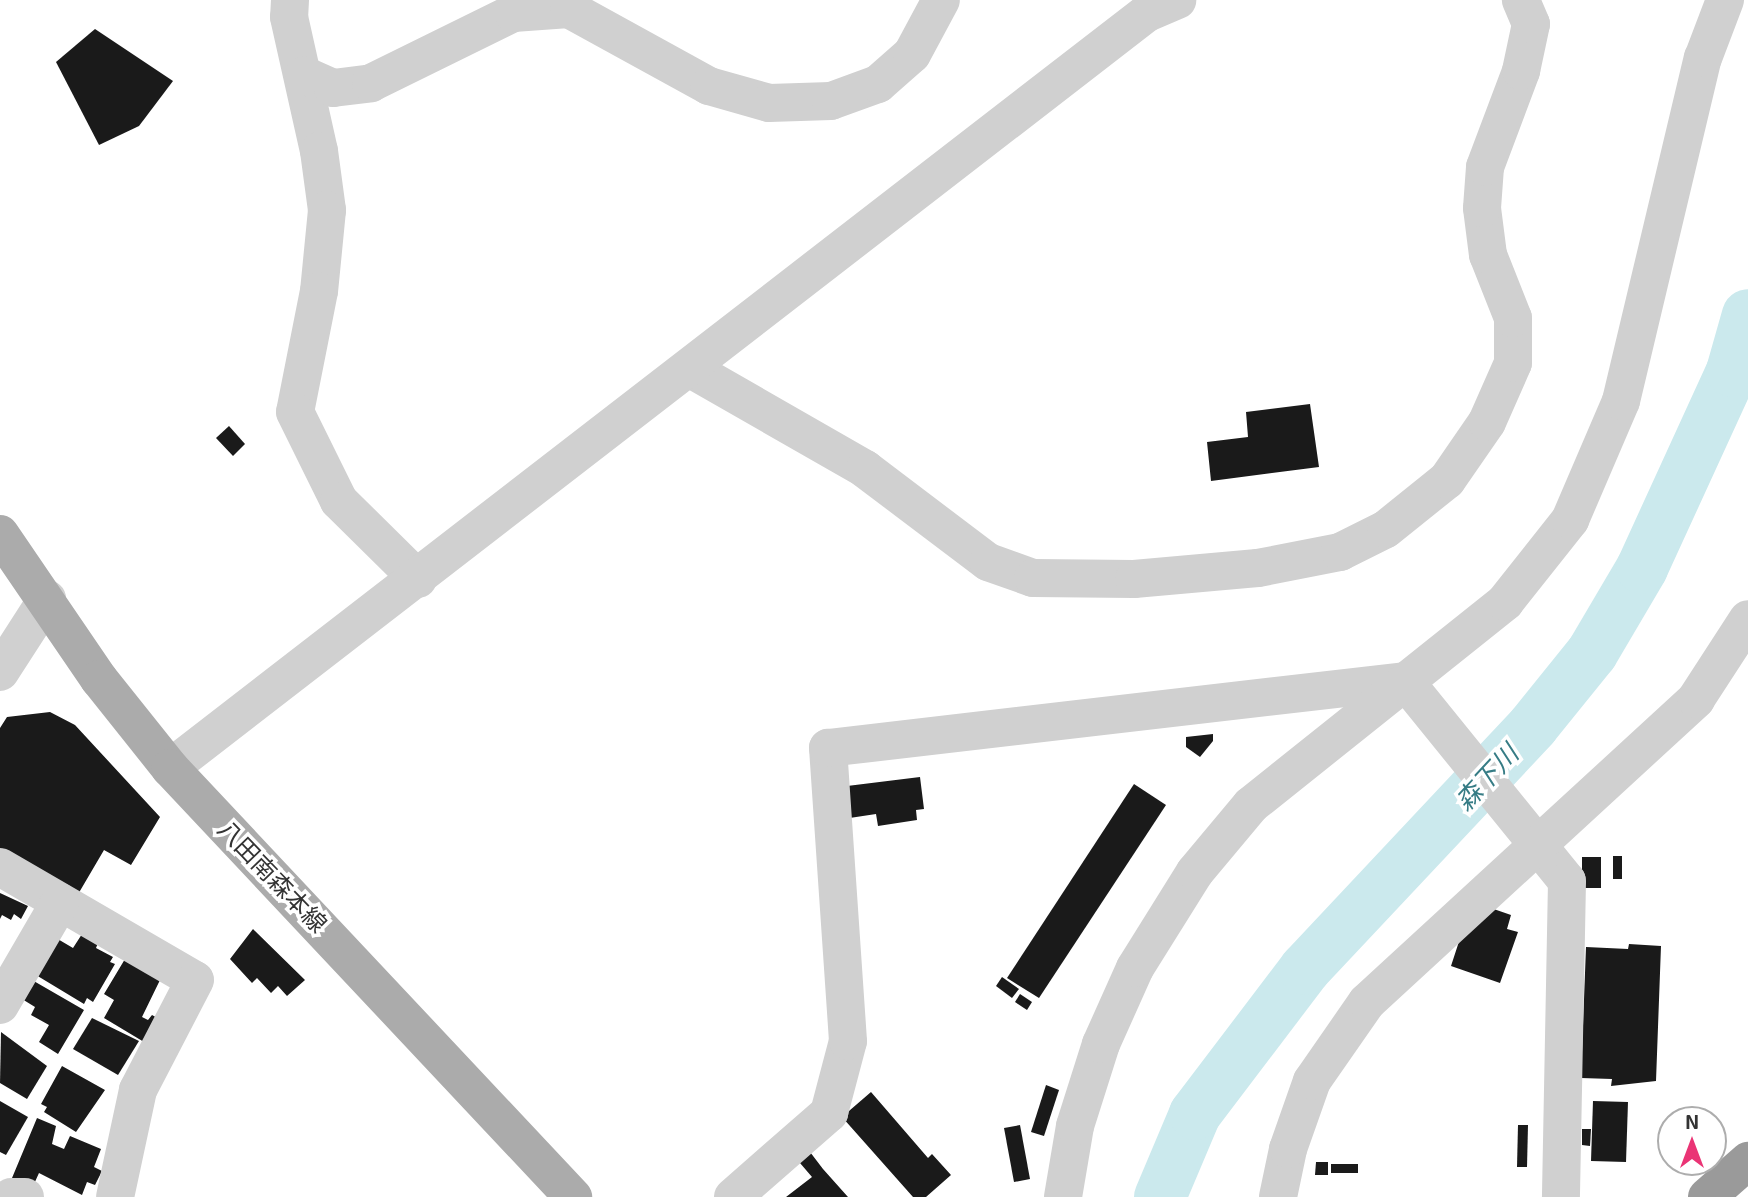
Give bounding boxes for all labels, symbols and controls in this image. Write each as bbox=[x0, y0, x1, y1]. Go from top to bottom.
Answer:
water label: 森下川 bbox=[1448, 738, 1524, 816]
street label: 八田南森本線 bbox=[213, 814, 333, 938]
north arrow bbox=[1657, 1106, 1727, 1176]
text: N bbox=[1685, 1110, 1699, 1133]

